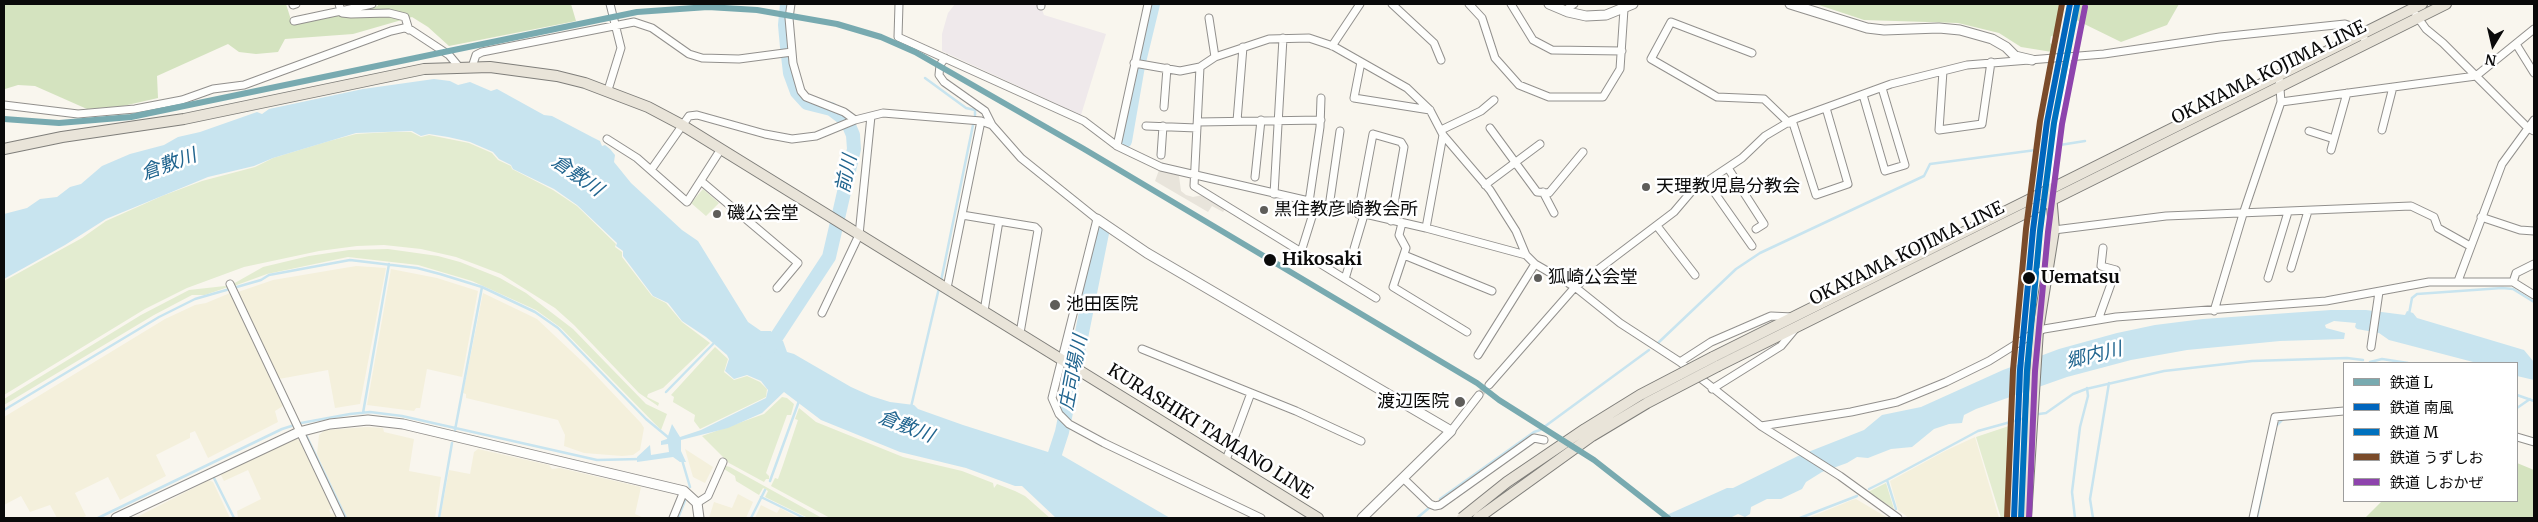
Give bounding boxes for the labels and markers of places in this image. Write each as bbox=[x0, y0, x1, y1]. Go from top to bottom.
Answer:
place label: 天理教児島分教会 bbox=[1656, 176, 1800, 198]
marker: 天理教児島分教会 bbox=[1640, 181, 1652, 193]
place label: 黒住教彦崎教会所 bbox=[1274, 199, 1418, 221]
place label: 磯公会堂 bbox=[727, 203, 799, 225]
marker: 黒住教彦崎教会所 bbox=[1258, 204, 1270, 216]
marker: 磯公会堂 bbox=[711, 208, 723, 220]
place label: Hikosaki bbox=[1282, 249, 1362, 271]
marker: Hikosaki bbox=[1262, 252, 1278, 268]
place label: 狐崎公会堂 bbox=[1548, 267, 1638, 289]
place label: Uematsu bbox=[2041, 267, 2120, 289]
marker: Uematsu bbox=[2021, 270, 2037, 286]
marker: 狐崎公会堂 bbox=[1532, 272, 1544, 284]
place label: 池田医院 bbox=[1066, 294, 1138, 316]
marker: 池田医院 bbox=[1048, 298, 1062, 312]
place label: 渡辺医院 bbox=[1377, 391, 1449, 413]
marker: 渡辺医院 bbox=[1453, 395, 1467, 409]

